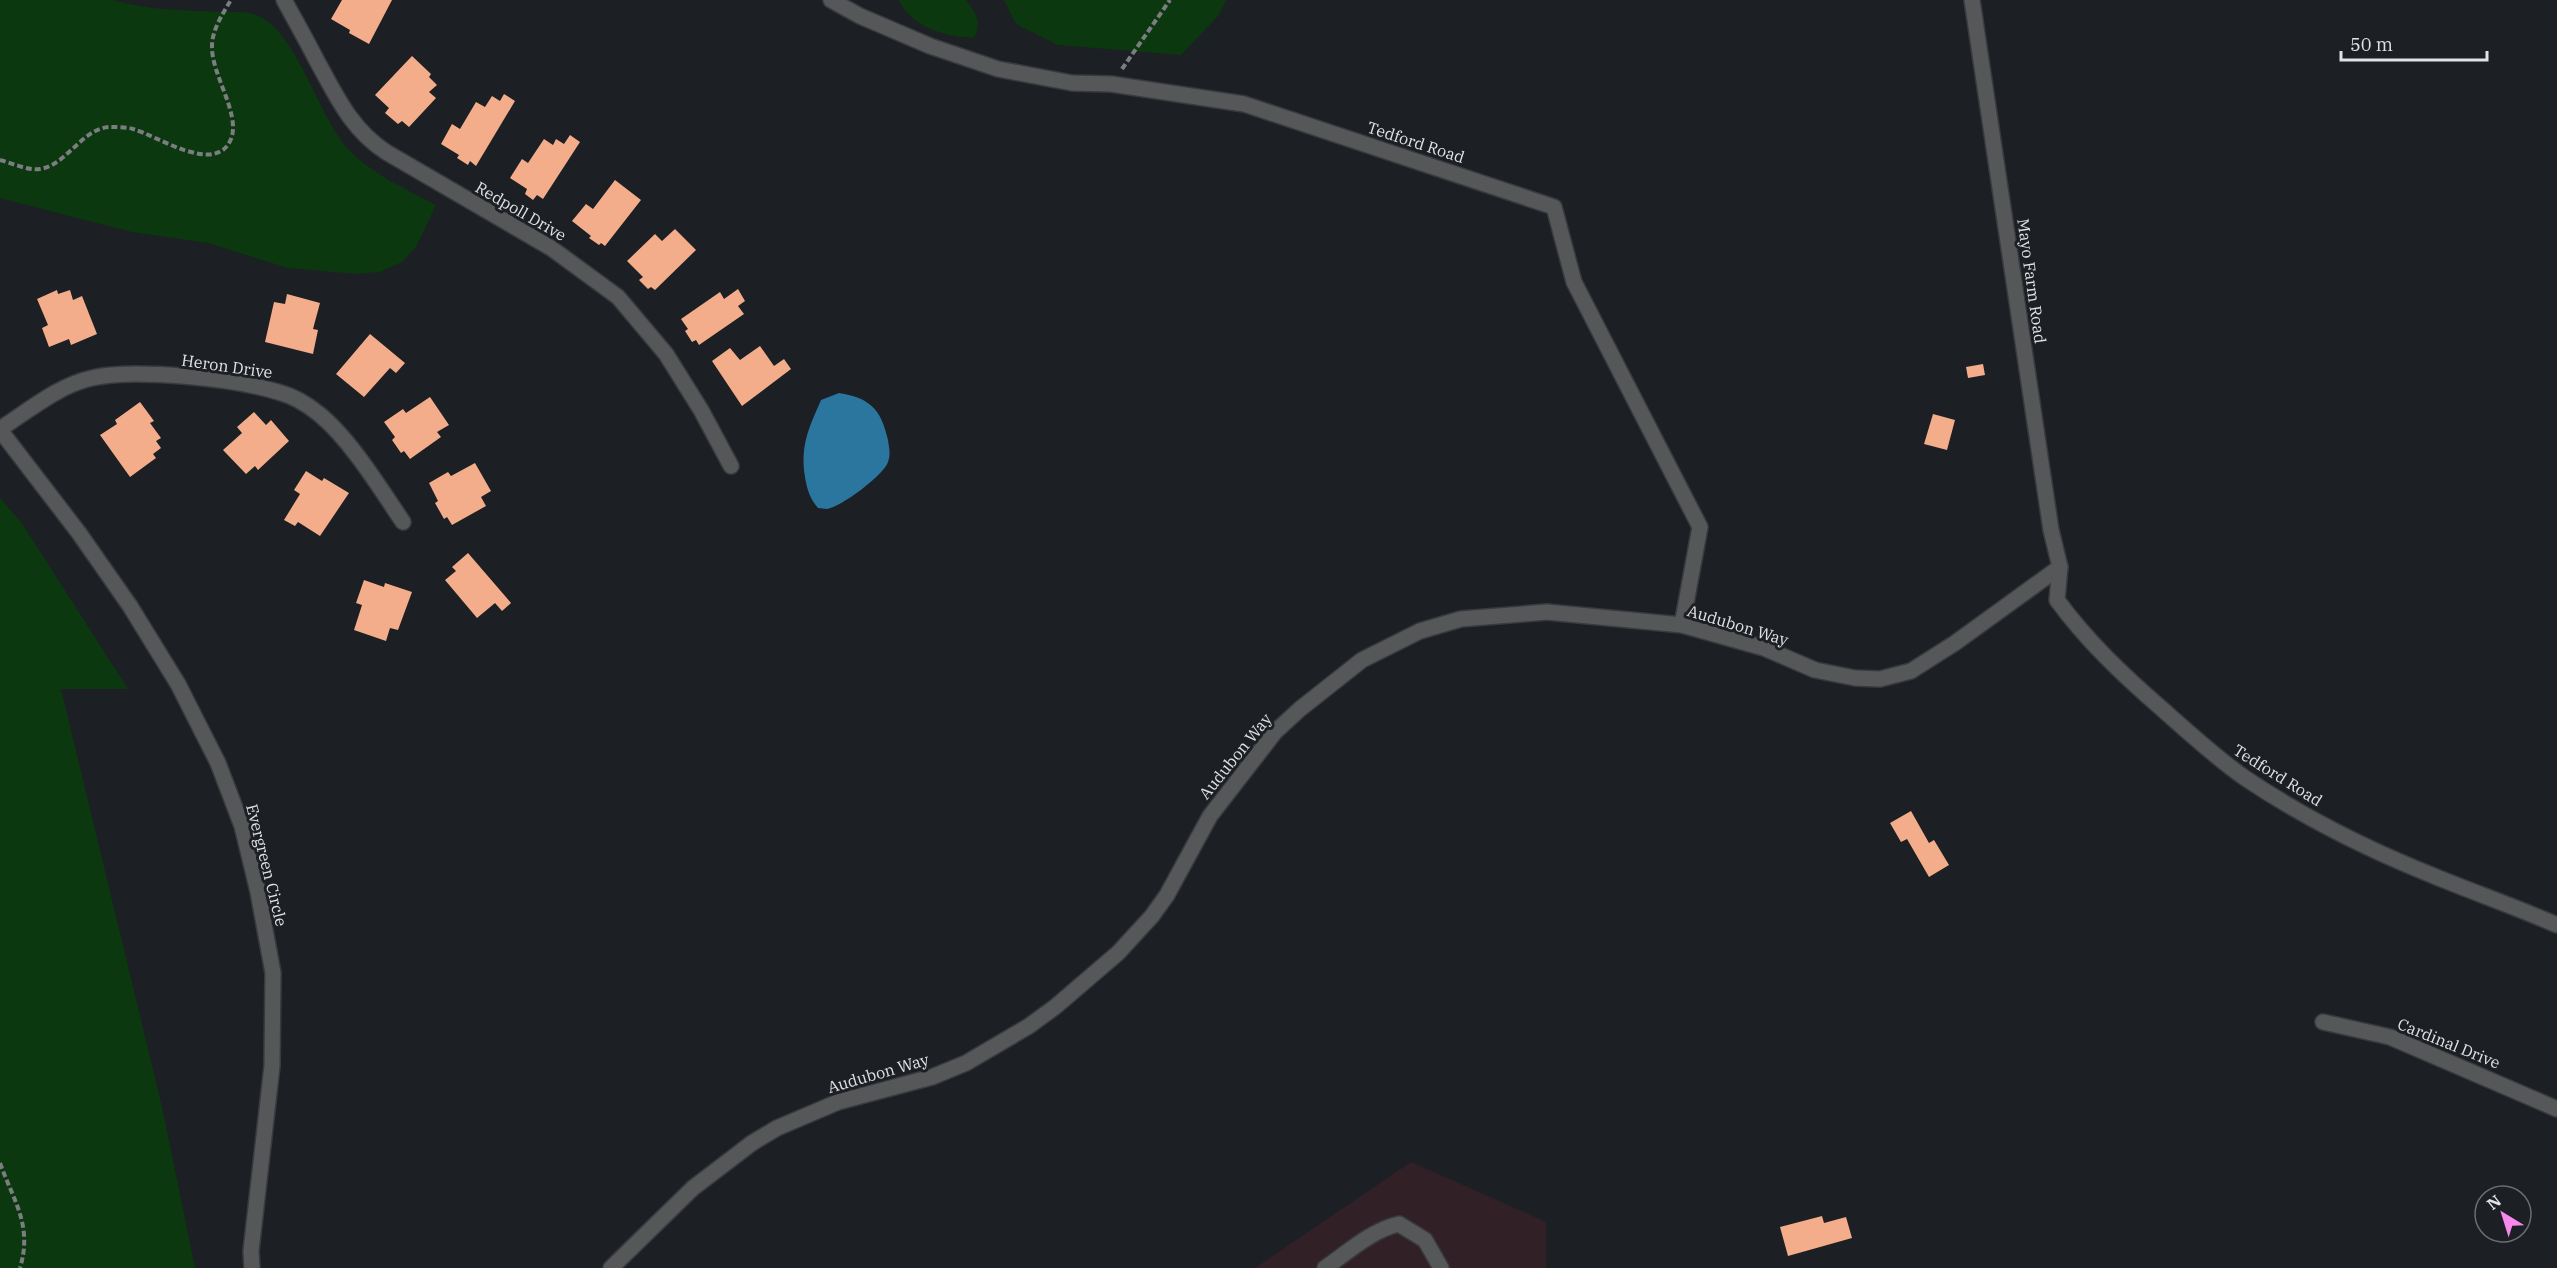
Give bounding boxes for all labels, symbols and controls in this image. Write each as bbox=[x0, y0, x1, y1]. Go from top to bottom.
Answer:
scale bar bbox=[2341, 24, 2486, 62]
text: 50 m bbox=[2350, 33, 2393, 56]
street label: Tedford Road bbox=[1365, 117, 1468, 167]
street label: Redpoll Drive bbox=[472, 177, 570, 245]
street label: Mayo Farm Road bbox=[2013, 217, 2051, 345]
street label: Heron Drive bbox=[180, 350, 274, 382]
street label: Audubon Way bbox=[1685, 600, 1791, 650]
street label: Audubon Way bbox=[1194, 709, 1276, 803]
street label: Tedford Road bbox=[2230, 740, 2326, 810]
street label: Evergreen Circle bbox=[242, 802, 292, 928]
street label: Cardinal Drive bbox=[2395, 1013, 2503, 1073]
street label: Audubon Way bbox=[825, 1049, 931, 1097]
north arrow bbox=[2473, 1184, 2533, 1244]
text: N bbox=[2483, 1190, 2505, 1214]

